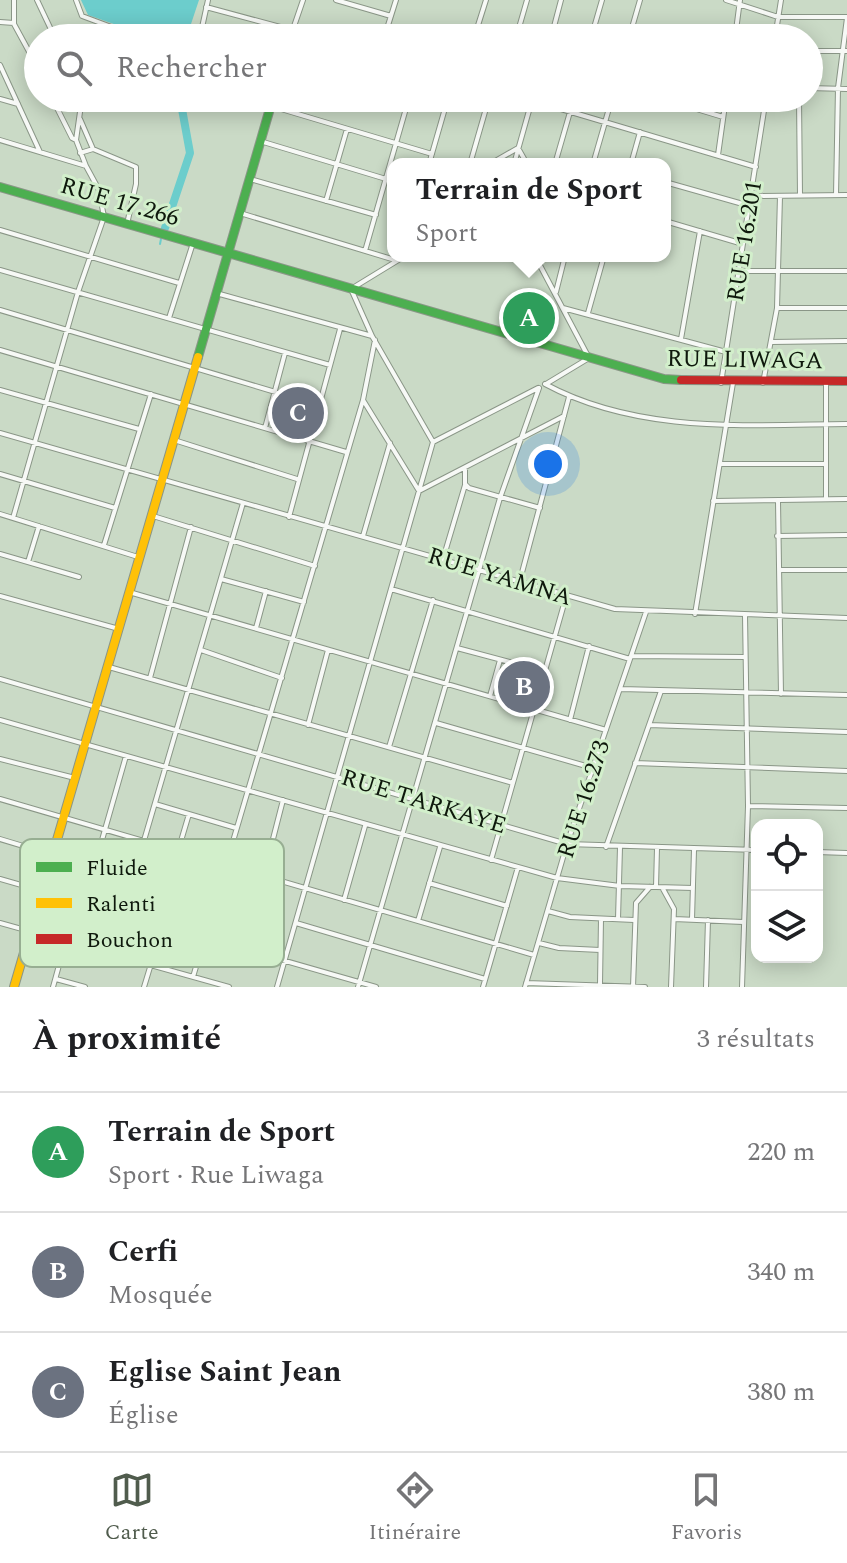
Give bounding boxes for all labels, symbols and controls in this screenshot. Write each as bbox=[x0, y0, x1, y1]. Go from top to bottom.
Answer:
search box bbox=[24, 24, 823, 112]
text: Rechercher bbox=[116, 45, 267, 91]
icon: search bbox=[52, 46, 96, 90]
popup bbox=[387, 158, 671, 262]
text: Terrain de Sport bbox=[415, 167, 643, 213]
street label: RUE 17.266 bbox=[56, 168, 184, 236]
street label: RUE 16.201 bbox=[718, 178, 772, 304]
text: Sport bbox=[415, 213, 478, 253]
pin: A bbox=[503, 288, 555, 348]
street label: RUE LIWAGA bbox=[666, 341, 824, 379]
pin: C bbox=[272, 383, 324, 443]
your location bbox=[528, 444, 568, 484]
street label: RUE YAMNA bbox=[423, 538, 576, 616]
pin: B bbox=[498, 657, 550, 717]
street label: RUE 16.273 bbox=[548, 736, 620, 863]
street label: RUE TARKAYE bbox=[337, 760, 511, 844]
map controls bbox=[751, 819, 823, 963]
button: locate bbox=[751, 819, 823, 891]
legend bbox=[20, 839, 284, 967]
text: Fluide bbox=[86, 852, 148, 885]
text: Ralenti bbox=[86, 888, 156, 921]
button: layers bbox=[751, 891, 823, 963]
text: Bouchon bbox=[86, 924, 173, 957]
text: À proximité bbox=[32, 1013, 221, 1065]
text: 3 résultats bbox=[697, 1019, 815, 1059]
text: Terrain de Sport bbox=[108, 1109, 335, 1155]
text: A bbox=[48, 1132, 68, 1172]
text: 220 m bbox=[747, 1132, 815, 1172]
text: Sport · Rue Liwaga bbox=[108, 1155, 324, 1195]
text: Cerfi bbox=[108, 1229, 178, 1275]
text: B bbox=[49, 1252, 67, 1292]
text: 340 m bbox=[747, 1252, 815, 1292]
text: Mosquée bbox=[108, 1275, 212, 1315]
text: Eglise Saint Jean bbox=[108, 1349, 342, 1395]
text: C bbox=[49, 1372, 67, 1412]
text: 380 m bbox=[747, 1372, 815, 1412]
text: Église bbox=[108, 1395, 179, 1435]
tab: Carte bbox=[105, 1468, 159, 1549]
tab: Itinéraire bbox=[368, 1468, 461, 1549]
tab: Favoris bbox=[671, 1468, 742, 1549]

